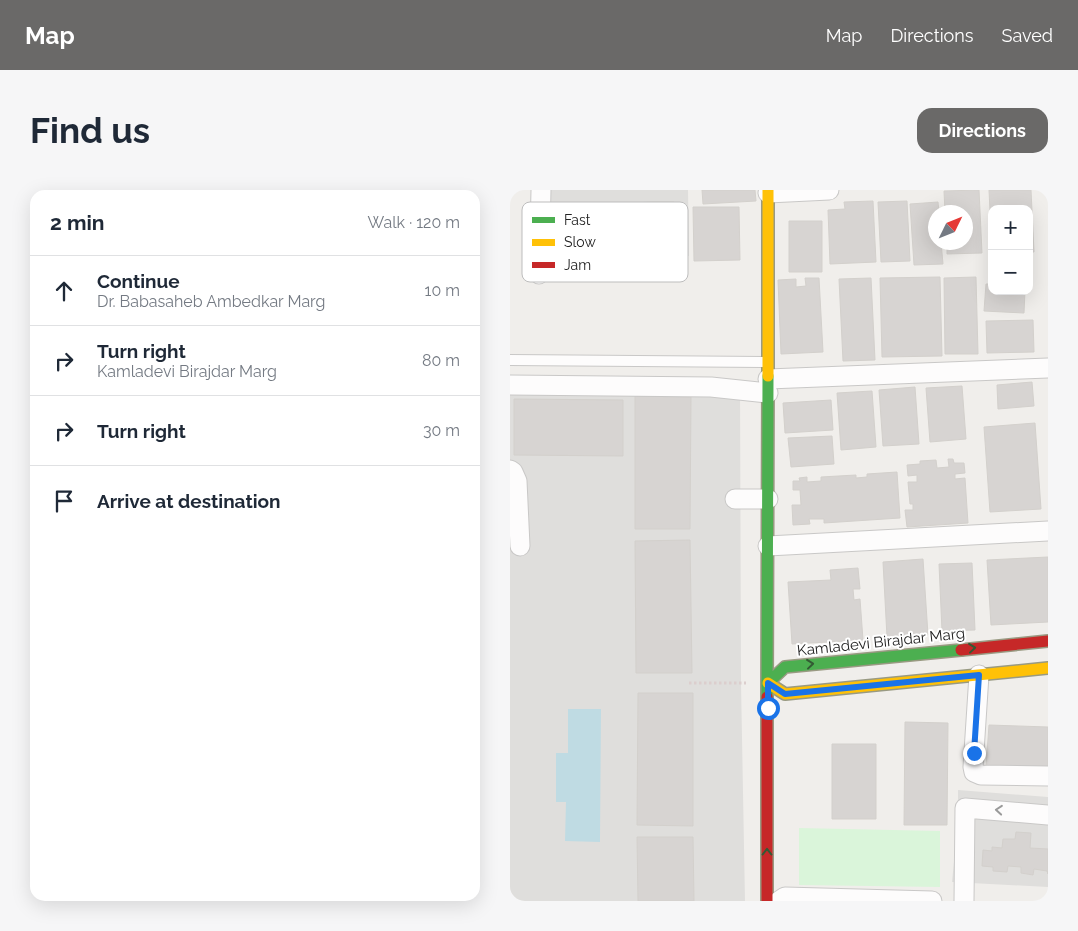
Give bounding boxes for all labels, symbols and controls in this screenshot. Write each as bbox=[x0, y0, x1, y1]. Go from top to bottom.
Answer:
text: Map bbox=[25, 21, 75, 50]
text: Map bbox=[826, 25, 862, 46]
text: Directions bbox=[890, 25, 974, 46]
text: Saved bbox=[1002, 25, 1053, 46]
button: Directions bbox=[917, 108, 1048, 153]
text: Find us bbox=[30, 110, 150, 151]
legend bbox=[522, 202, 688, 282]
north arrow bbox=[928, 205, 973, 250]
map controls bbox=[988, 205, 1033, 295]
button: + bbox=[988, 205, 1033, 250]
text: 2 min bbox=[50, 210, 104, 235]
text: Fast bbox=[564, 212, 591, 228]
text: Walk · 120 m bbox=[368, 213, 460, 232]
text: Slow bbox=[564, 234, 596, 250]
button: − bbox=[988, 250, 1033, 295]
text: Jam bbox=[564, 257, 591, 273]
text: Continue bbox=[97, 270, 180, 292]
icon: ahead bbox=[50, 277, 78, 305]
text: 10 m bbox=[425, 281, 460, 300]
text: Dr. Babasaheb Ambedkar Marg bbox=[97, 292, 325, 311]
text: Turn right bbox=[97, 340, 186, 362]
icon: right bbox=[50, 347, 78, 375]
text: 80 m bbox=[422, 351, 460, 370]
text: Kamladevi Birajdar Marg bbox=[97, 362, 277, 381]
icon: right bbox=[50, 417, 78, 445]
text: Turn right bbox=[97, 420, 186, 442]
text: 30 m bbox=[423, 421, 460, 440]
icon: arrive bbox=[50, 487, 78, 515]
text: Arrive at destination bbox=[97, 490, 281, 512]
street label: Kamladevi Birajdar Marg bbox=[796, 624, 966, 660]
one-way arrow bbox=[968, 643, 976, 654]
one-way arrow bbox=[807, 659, 815, 670]
route start bbox=[757, 697, 780, 720]
route end bbox=[963, 742, 986, 765]
one-way arrow bbox=[995, 805, 1003, 816]
one-way arrow bbox=[762, 848, 772, 856]

